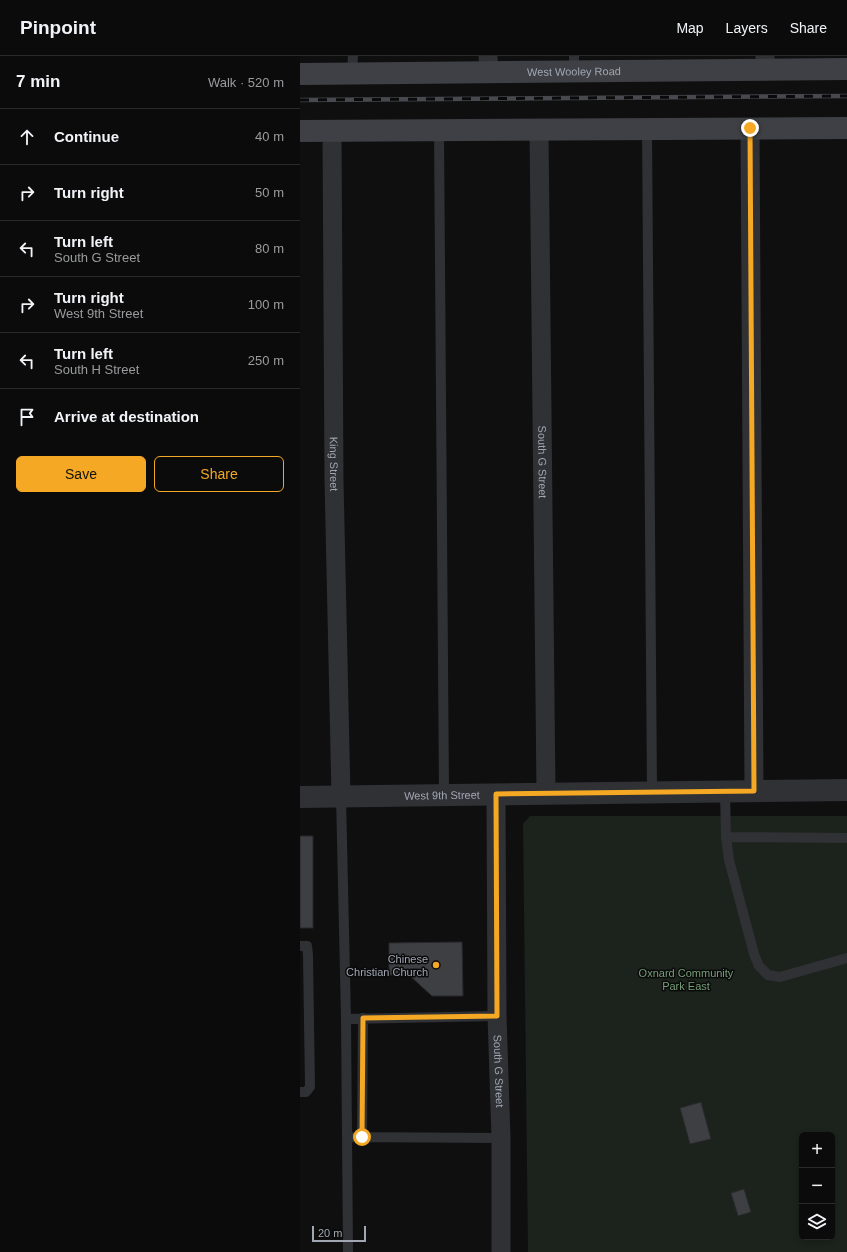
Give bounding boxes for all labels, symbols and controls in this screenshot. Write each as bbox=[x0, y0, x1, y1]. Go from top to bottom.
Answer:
text: Pinpoint bbox=[20, 17, 96, 38]
text: Map bbox=[676, 20, 704, 36]
text: Layers bbox=[726, 20, 768, 36]
text: Share bbox=[790, 20, 827, 36]
street label: West Wooley Road bbox=[527, 65, 621, 78]
text: 7 min bbox=[16, 72, 60, 91]
text: Walk · 520 m bbox=[208, 75, 284, 90]
route end bbox=[741, 119, 759, 137]
icon: ahead bbox=[16, 126, 38, 148]
text: Continue bbox=[54, 128, 119, 145]
text: 40 m bbox=[255, 129, 284, 144]
icon: right bbox=[16, 182, 38, 204]
text: Turn right bbox=[54, 184, 124, 201]
text: 50 m bbox=[255, 185, 284, 200]
text: Turn left bbox=[54, 233, 113, 250]
icon: left bbox=[16, 238, 38, 260]
text: 80 m bbox=[255, 241, 284, 256]
text: South G Street bbox=[54, 250, 140, 265]
text: Turn right bbox=[54, 289, 124, 306]
icon: right bbox=[16, 294, 38, 316]
text: 100 m bbox=[248, 297, 284, 312]
text: West 9th Street bbox=[54, 306, 143, 321]
text: Turn left bbox=[54, 345, 113, 362]
icon: left bbox=[16, 350, 38, 372]
text: 250 m bbox=[248, 353, 284, 368]
text: South H Street bbox=[54, 362, 139, 377]
icon: arrive bbox=[16, 406, 38, 428]
text: Arrive at destination bbox=[54, 408, 199, 425]
street label: South G Street bbox=[536, 425, 549, 498]
street label: King Street bbox=[328, 437, 340, 491]
button: Save bbox=[16, 456, 146, 492]
button: Share bbox=[154, 456, 284, 492]
street label: West 9th Street bbox=[404, 789, 480, 802]
place label: Chinese Christian Church bbox=[346, 953, 428, 978]
marker: Chinese Christian Church bbox=[431, 960, 441, 970]
park label: Oxnard Community Park East bbox=[639, 967, 734, 992]
street label: South G Street bbox=[492, 1034, 506, 1108]
route start bbox=[353, 1128, 371, 1146]
map controls bbox=[799, 1132, 835, 1240]
button: + bbox=[799, 1132, 835, 1168]
button: − bbox=[799, 1168, 835, 1204]
button: layers bbox=[799, 1204, 835, 1240]
scale bar bbox=[312, 1224, 366, 1243]
text: 20 m bbox=[318, 1227, 342, 1239]

